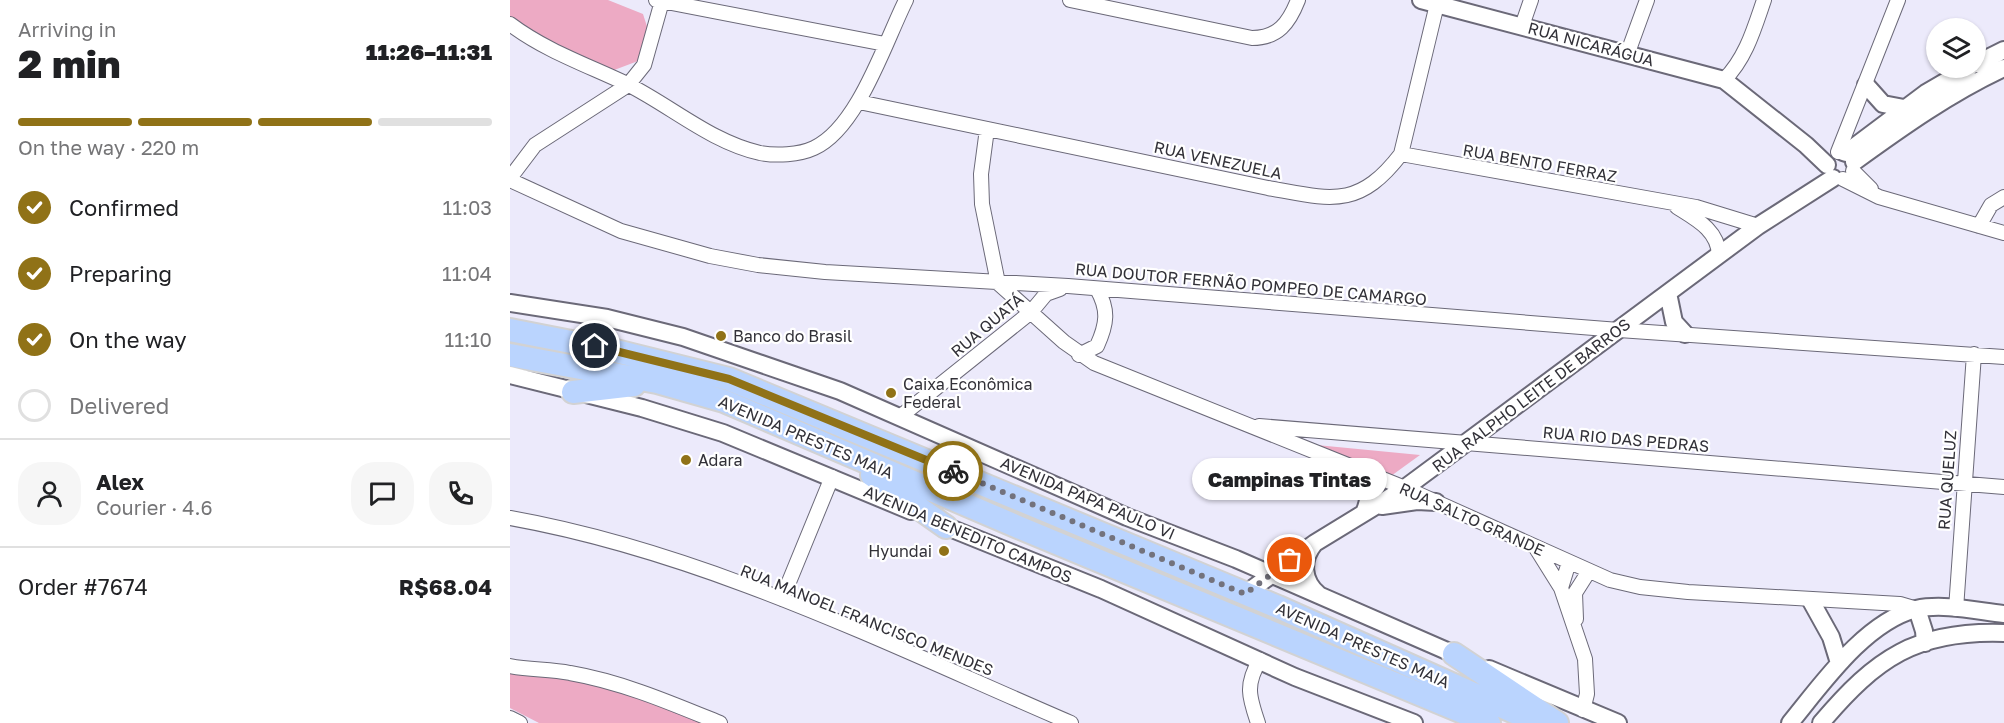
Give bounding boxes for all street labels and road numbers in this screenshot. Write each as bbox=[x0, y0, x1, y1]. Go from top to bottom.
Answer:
street label: RUA NICARÁGUA bbox=[1526, 18, 1656, 70]
street label: RUA VENEZUELA bbox=[1152, 137, 1284, 183]
street label: RUA BENTO FERRAZ bbox=[1461, 140, 1619, 186]
street label: RUA DOUTOR FERNÃO POMPEO DE CAMARGO bbox=[1074, 259, 1428, 309]
street label: RUA QUATÁ bbox=[947, 289, 1028, 361]
street label: RUA RALPHO LEITE DE BARROS bbox=[1428, 314, 1634, 476]
street label: AVENIDA PRESTES MAIA bbox=[716, 391, 897, 483]
street label: RUA RIO DAS PEDRAS bbox=[1542, 422, 1710, 456]
street label: RUA QUELUZ bbox=[1934, 430, 1960, 530]
street label: AVENIDA PAPA PAULO VI bbox=[998, 452, 1178, 544]
street label: RUA SALTO GRANDE bbox=[1396, 478, 1548, 560]
street label: AVENIDA BENEDITO CAMPOS bbox=[861, 481, 1075, 587]
street label: RUA MANOEL FRANCISCO MENDES bbox=[738, 560, 996, 680]
street label: AVENIDA PRESTES MAIA bbox=[1273, 598, 1453, 692]

